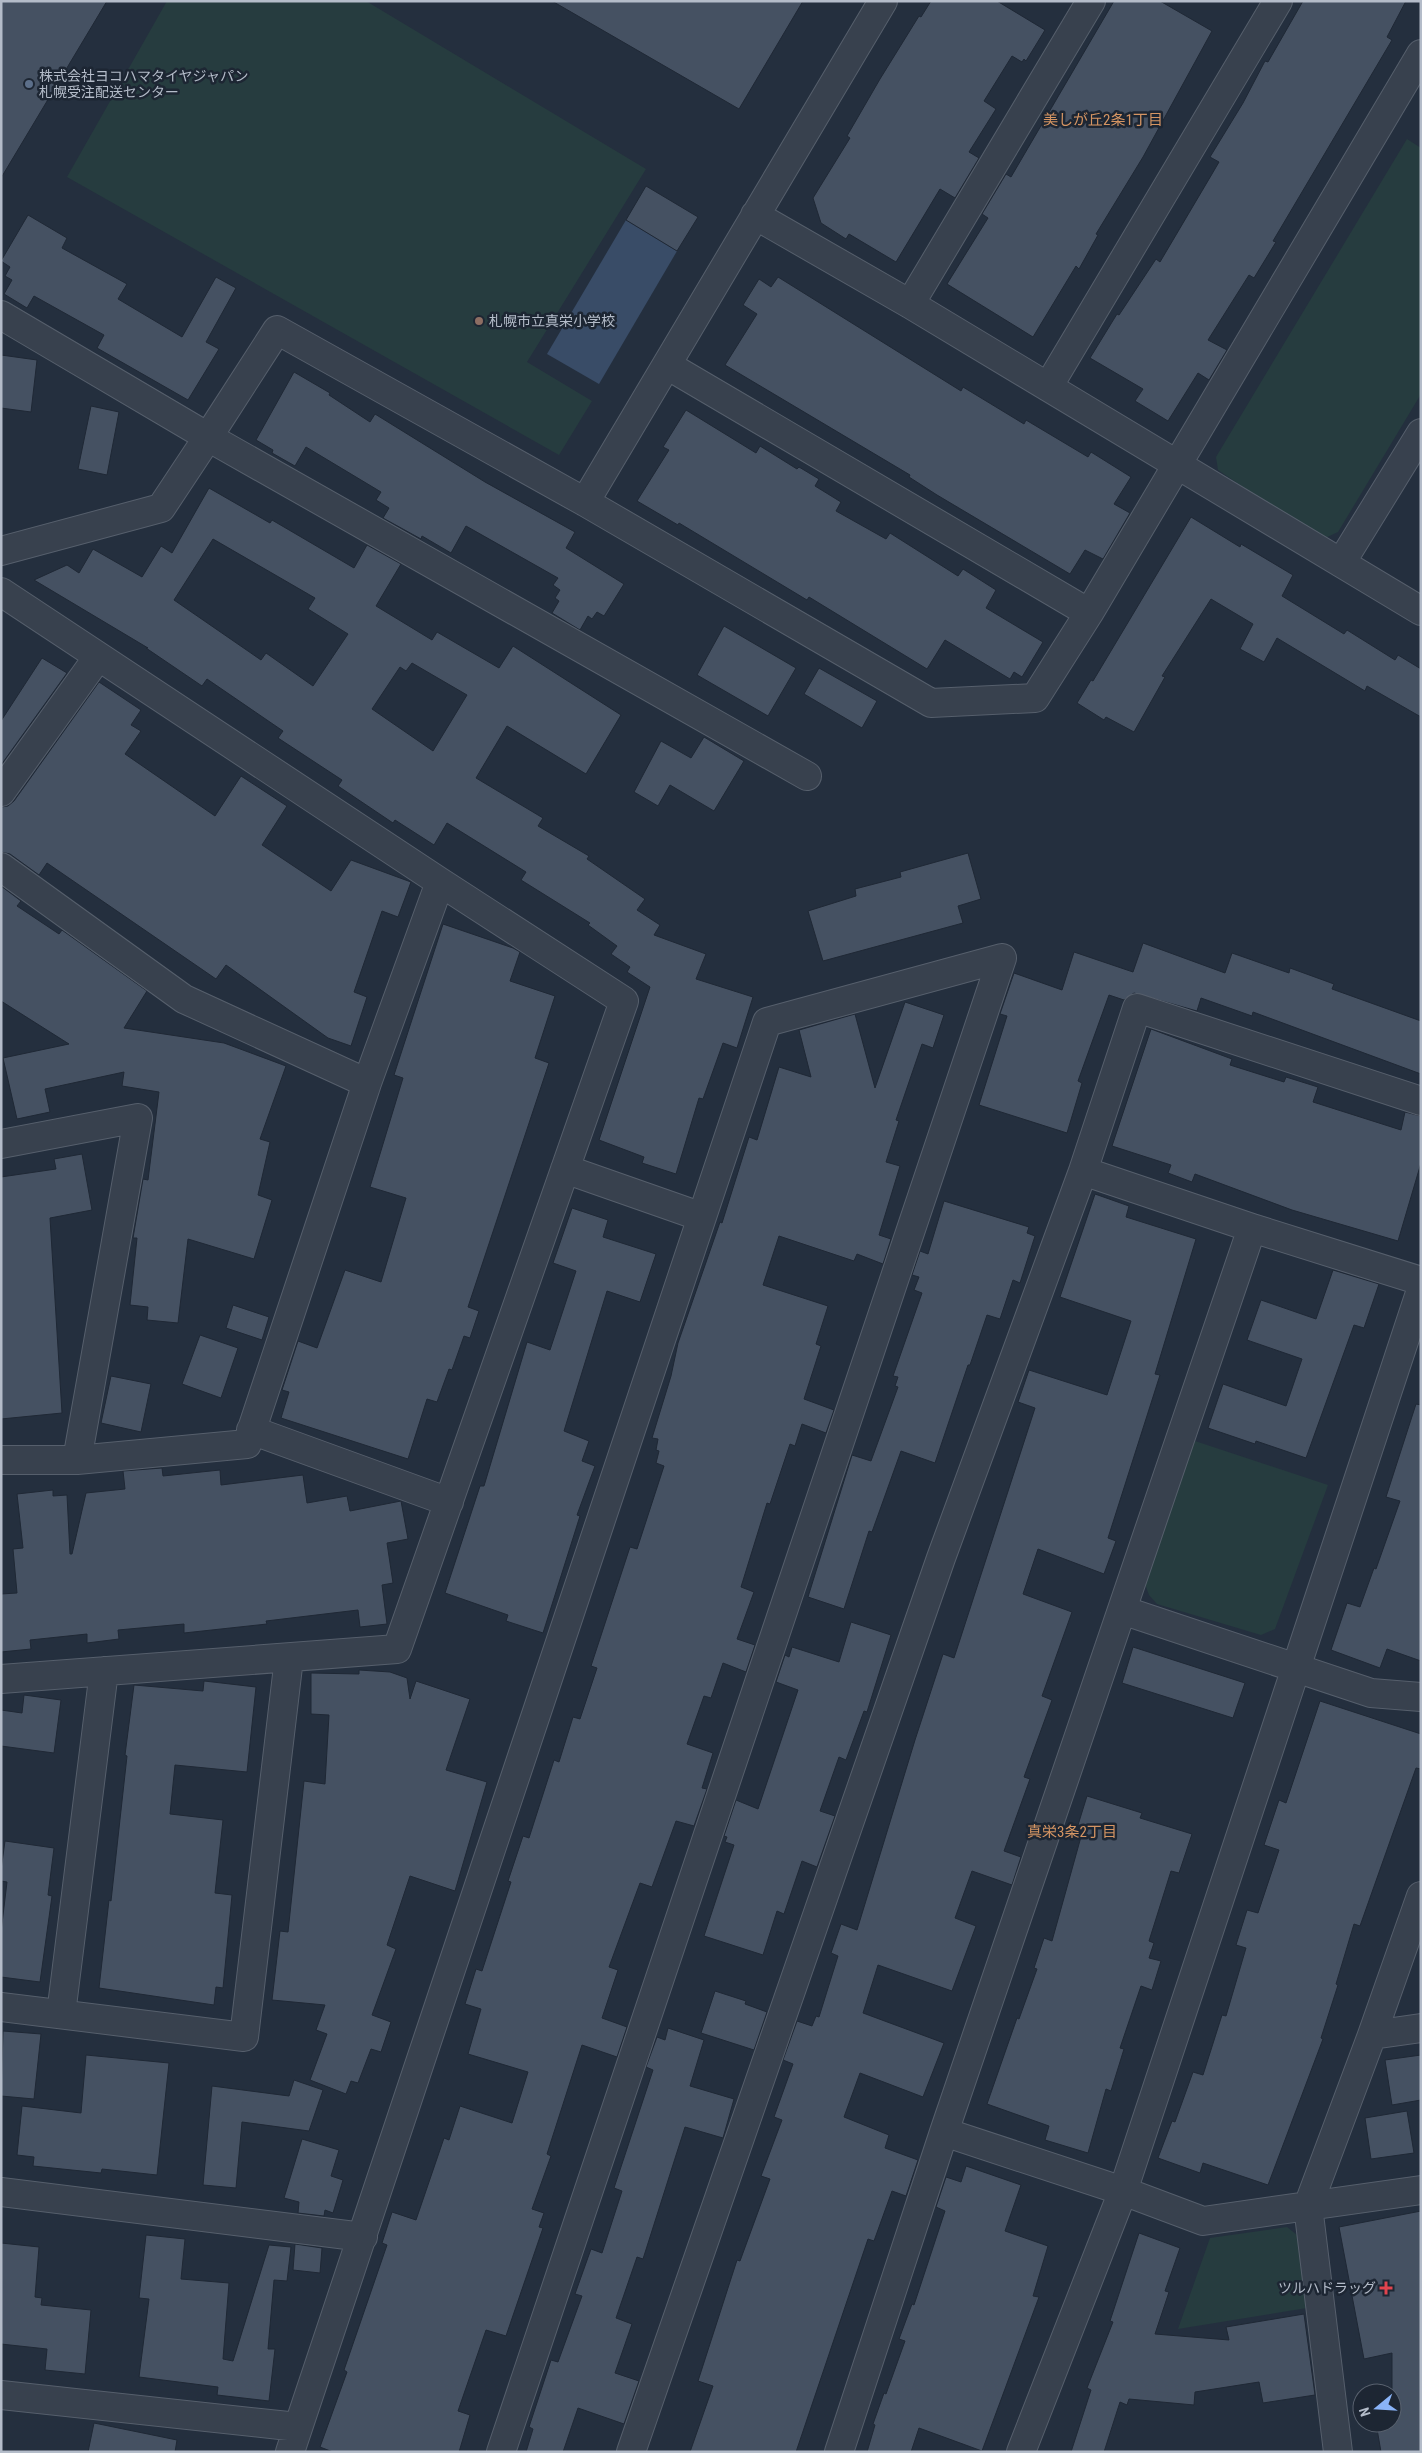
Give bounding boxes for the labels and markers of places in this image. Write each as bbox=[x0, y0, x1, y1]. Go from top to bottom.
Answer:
place label: 株式会社ヨコハマタイヤジャパン 札幌受注配送センター bbox=[39, 68, 249, 100]
marker: 株式会社ヨコハマタイヤジャパン 札幌受注配送センター bbox=[23, 78, 35, 90]
place label: 札幌市立真栄小学校 bbox=[489, 313, 615, 329]
marker: 札幌市立真栄小学校 bbox=[473, 315, 485, 327]
place label: ツルハドラッグ bbox=[1278, 2280, 1376, 2296]
marker: ツルハドラッグ bbox=[1380, 2282, 1392, 2294]

